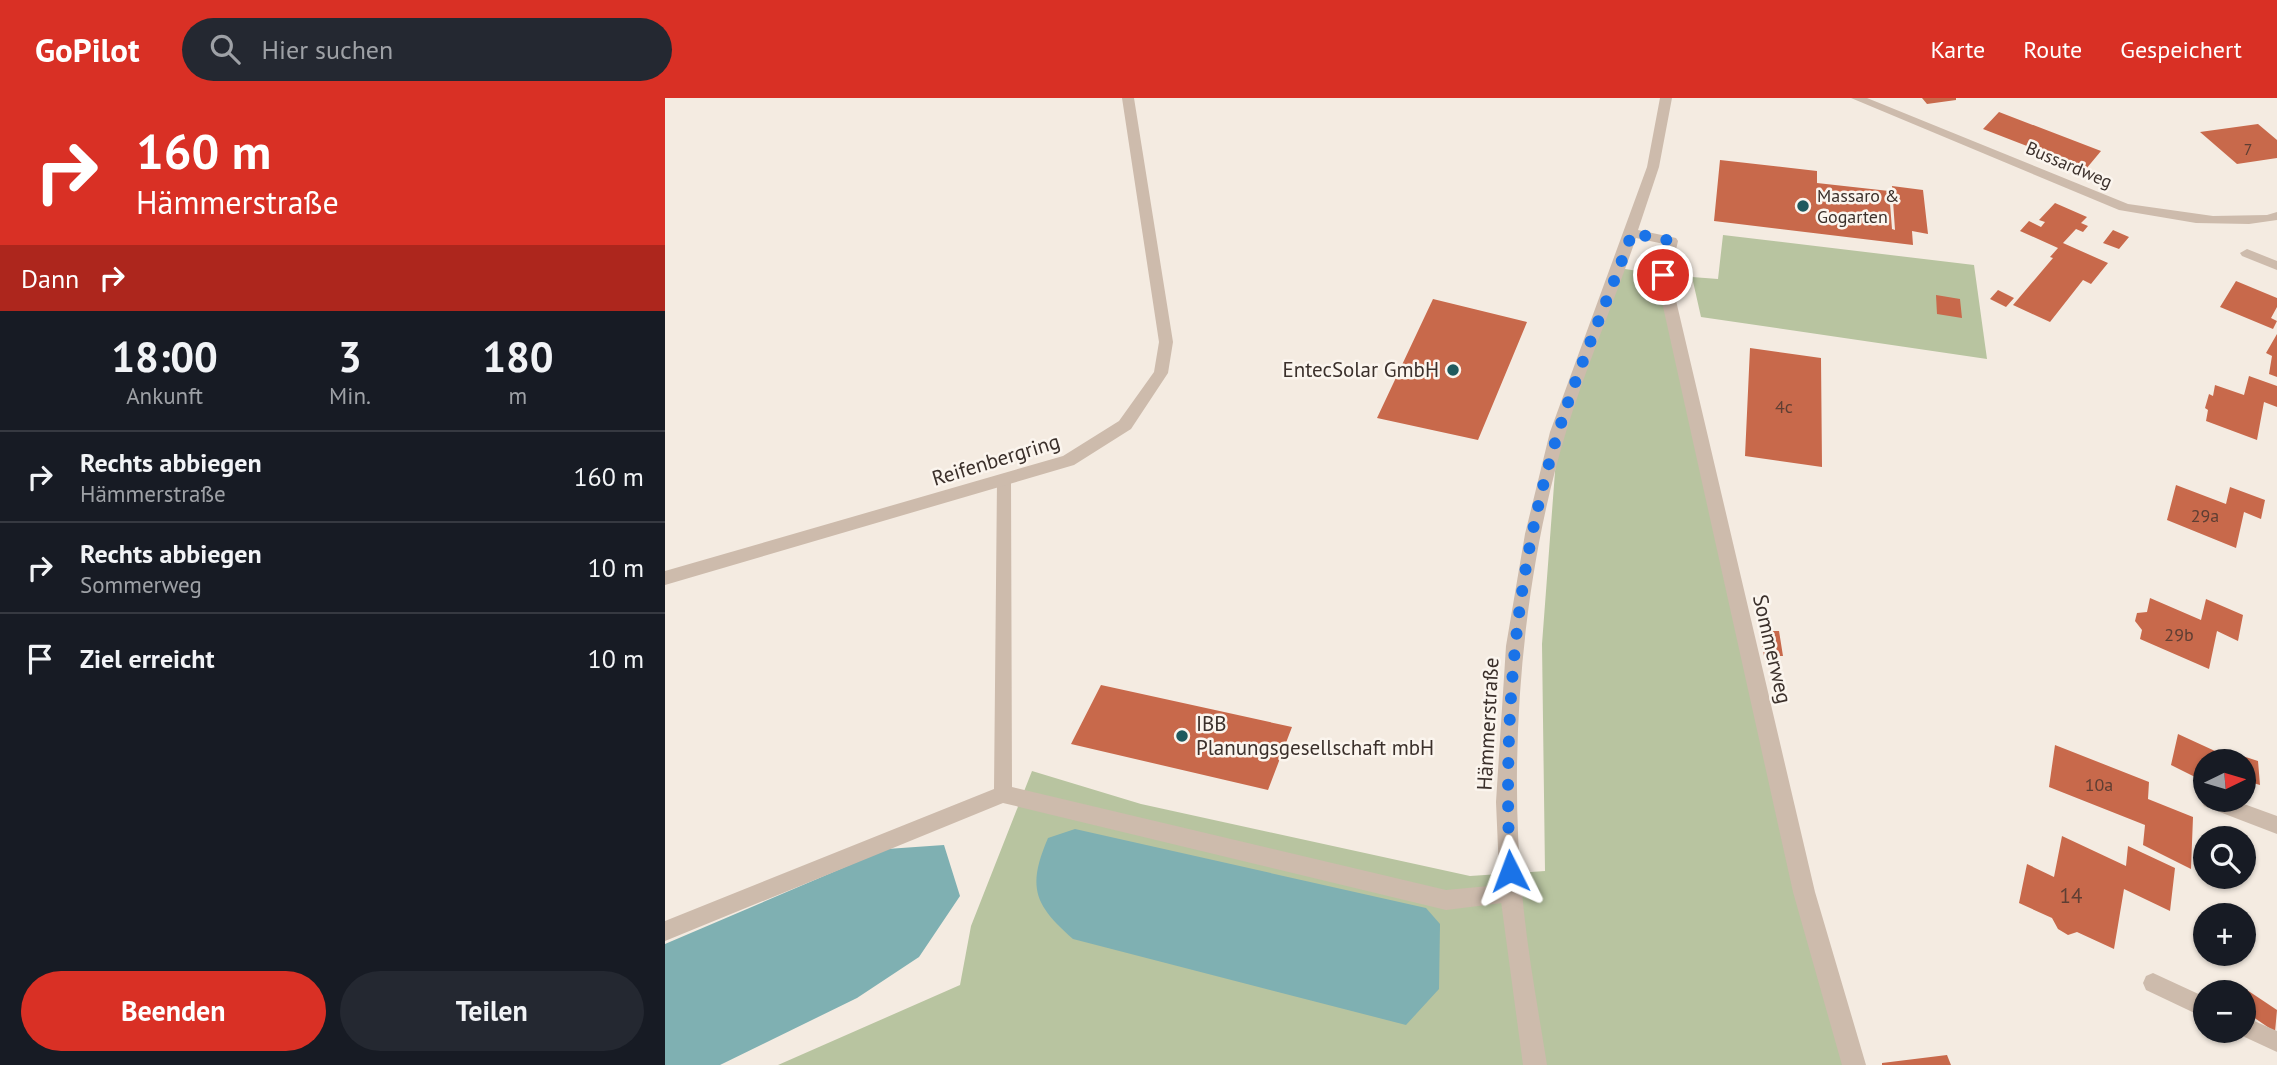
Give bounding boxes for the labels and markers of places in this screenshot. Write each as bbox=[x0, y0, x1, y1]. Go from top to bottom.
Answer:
place label: Massaro & Gogarten bbox=[1817, 184, 1899, 228]
marker: Massaro & Gogarten bbox=[1795, 198, 1811, 214]
pin bbox=[1633, 245, 1693, 305]
place label: EntecSolar GmbH bbox=[1282, 356, 1439, 383]
marker: EntecSolar GmbH bbox=[1445, 362, 1461, 378]
place label: IBB Planungsgesellschaft mbH bbox=[1196, 710, 1434, 761]
marker: IBB Planungsgesellschaft mbH bbox=[1174, 728, 1190, 744]

